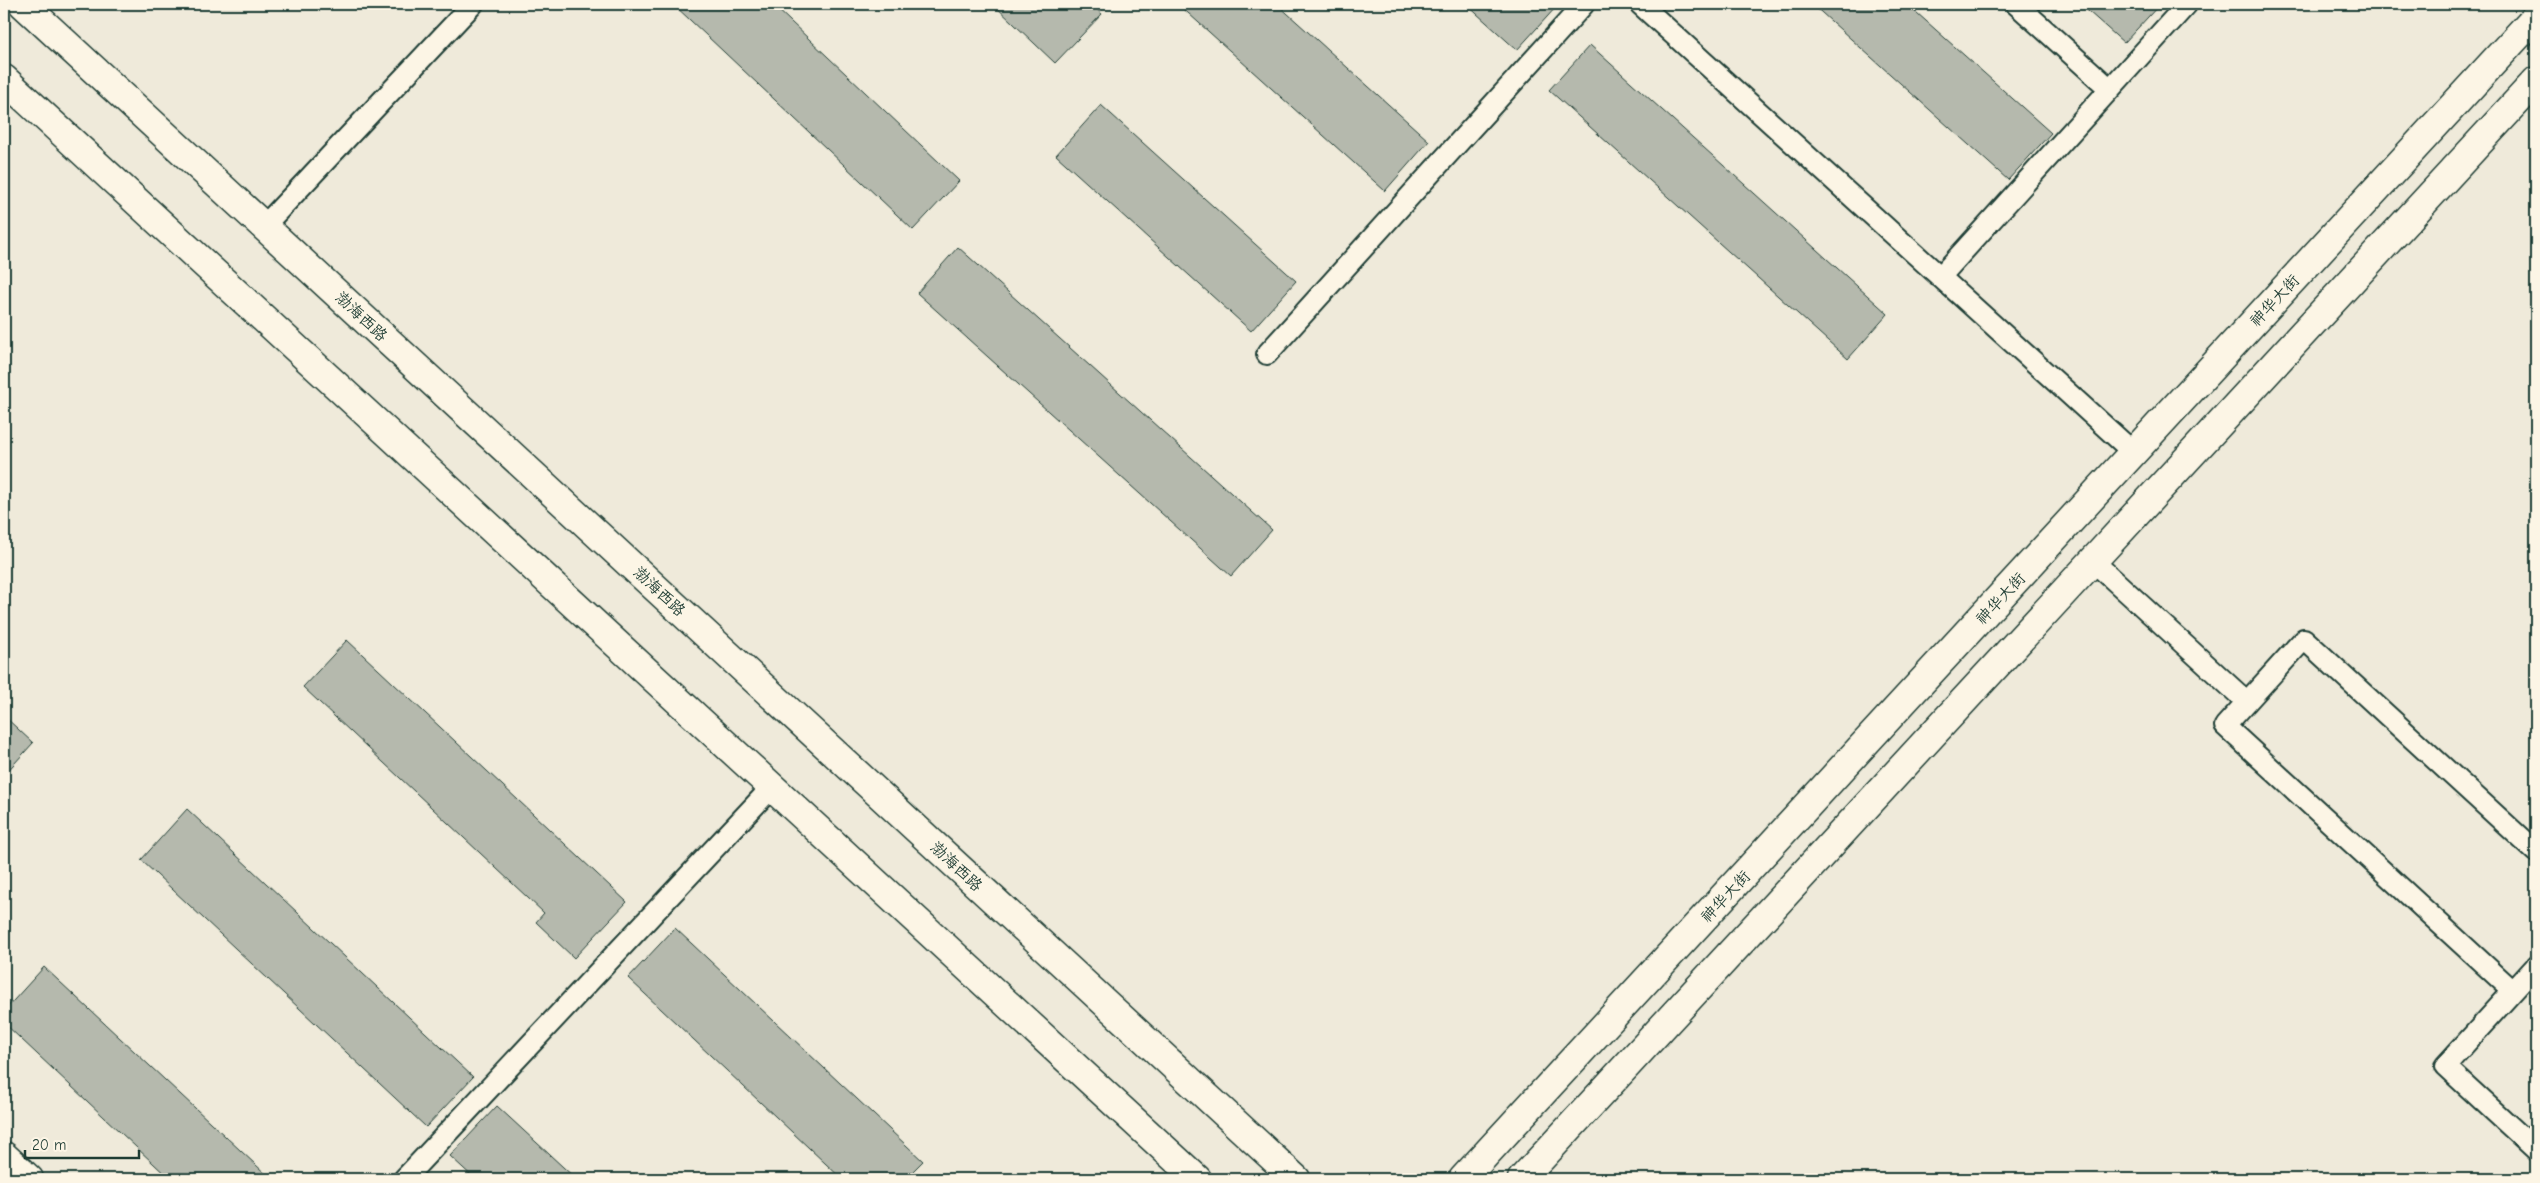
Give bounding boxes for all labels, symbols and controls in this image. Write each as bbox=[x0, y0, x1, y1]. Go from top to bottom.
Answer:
street label: 神华大街 bbox=[2246, 271, 2303, 330]
street label: 渤海西路 bbox=[332, 288, 391, 345]
street label: 渤海西路 bbox=[630, 563, 689, 620]
street label: 神华大街 bbox=[1972, 569, 2029, 628]
street label: 渤海西路 bbox=[927, 838, 986, 895]
street label: 神华大街 bbox=[1697, 867, 1754, 926]
scale bar bbox=[25, 1128, 139, 1160]
text: 20 m bbox=[32, 1136, 66, 1154]

